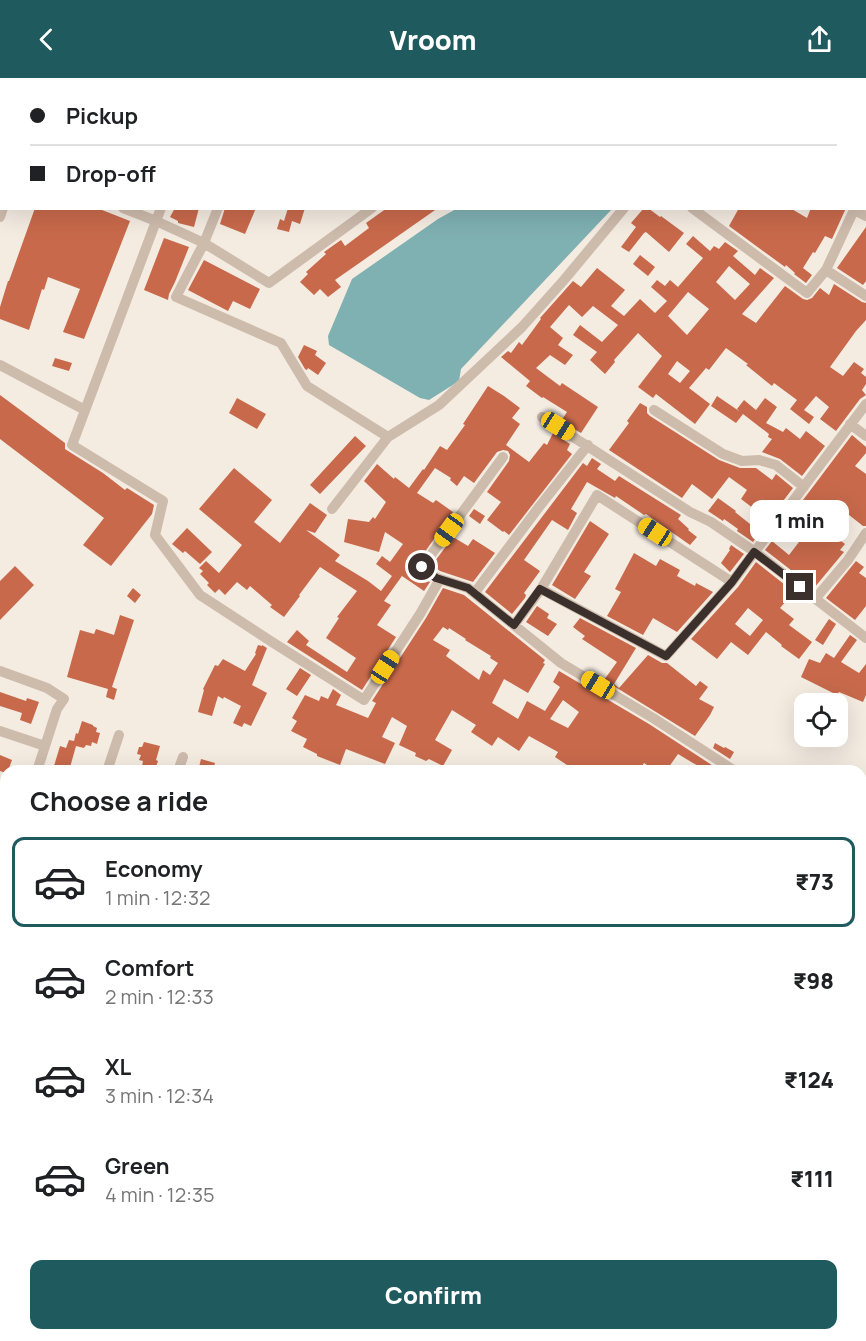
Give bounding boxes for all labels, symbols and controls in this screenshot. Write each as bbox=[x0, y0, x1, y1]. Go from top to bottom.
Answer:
text: Vroom bbox=[389, 21, 477, 58]
icon: back bbox=[30, 23, 63, 56]
icon: share bbox=[803, 23, 836, 56]
text: Pickup bbox=[66, 101, 138, 131]
text: Drop-off bbox=[66, 159, 156, 189]
car bbox=[538, 409, 578, 443]
callout: 1 min bbox=[750, 500, 850, 542]
text: 1 min bbox=[774, 507, 825, 534]
car bbox=[431, 510, 467, 550]
car bbox=[635, 515, 675, 549]
route start bbox=[408, 553, 435, 580]
route end bbox=[786, 573, 813, 600]
car bbox=[368, 647, 402, 687]
car bbox=[578, 668, 618, 702]
map controls bbox=[794, 693, 848, 747]
button: locate bbox=[794, 693, 848, 747]
text: Choose a ride bbox=[30, 782, 208, 819]
text: Economy bbox=[105, 854, 203, 884]
icon: car bbox=[33, 855, 87, 909]
text: ₹73 bbox=[795, 867, 834, 897]
text: 1 min · 12:32 bbox=[105, 884, 210, 911]
text: Comfort bbox=[105, 953, 194, 983]
icon: car bbox=[33, 954, 87, 1008]
text: ₹98 bbox=[793, 966, 834, 996]
text: 2 min · 12:33 bbox=[105, 983, 214, 1010]
text: XL bbox=[105, 1052, 131, 1082]
icon: car bbox=[33, 1053, 87, 1107]
text: ₹124 bbox=[784, 1065, 834, 1095]
text: 3 min · 12:34 bbox=[105, 1082, 214, 1109]
text: Green bbox=[105, 1151, 170, 1181]
icon: car bbox=[33, 1152, 87, 1206]
text: ₹111 bbox=[790, 1164, 834, 1194]
text: 4 min · 12:35 bbox=[105, 1181, 215, 1208]
button: Confirm bbox=[30, 1260, 837, 1329]

